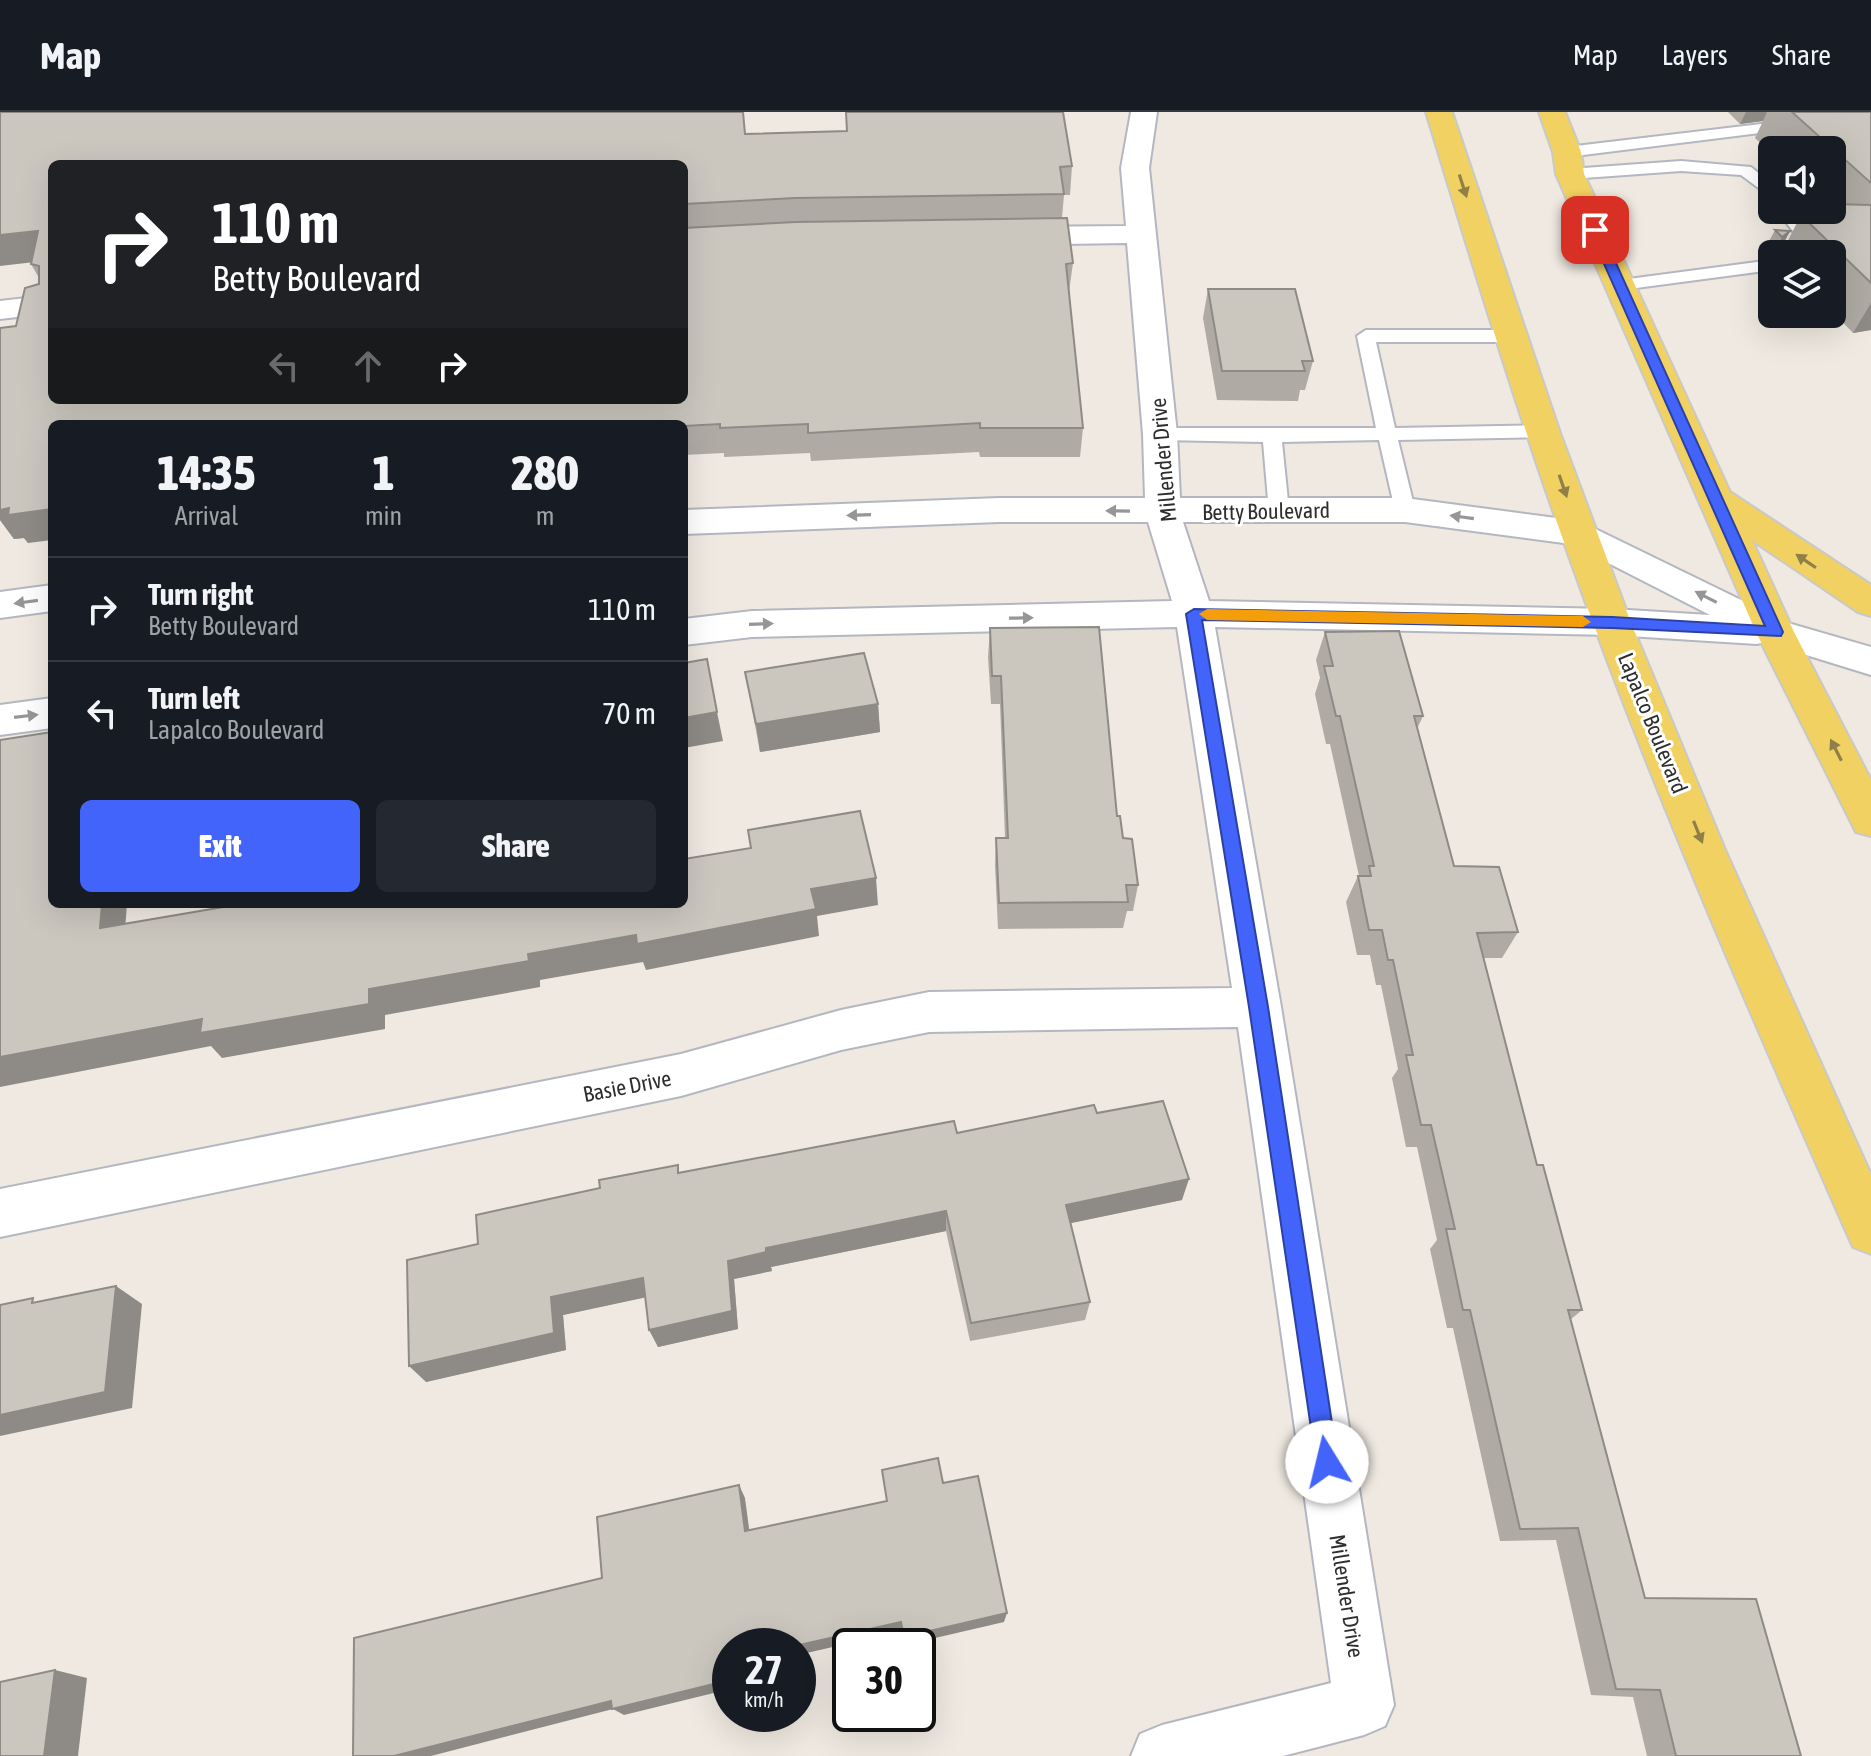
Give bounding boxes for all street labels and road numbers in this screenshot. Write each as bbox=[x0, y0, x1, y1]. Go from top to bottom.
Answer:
street label: Millender Drive bbox=[1145, 397, 1181, 523]
street label: Betty Boulevard bbox=[1202, 497, 1330, 525]
street label: Lapalco Boulevard bbox=[1613, 649, 1693, 797]
street label: Basie Drive bbox=[581, 1065, 673, 1107]
street label: Millender Drive bbox=[1324, 1532, 1370, 1660]

